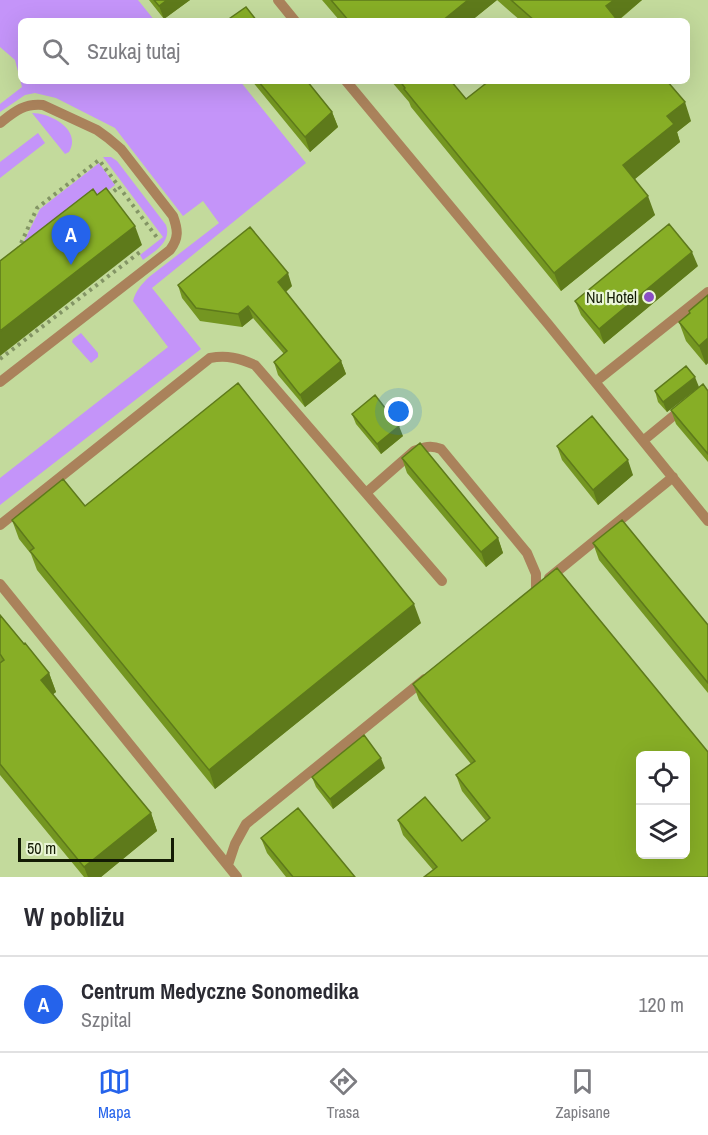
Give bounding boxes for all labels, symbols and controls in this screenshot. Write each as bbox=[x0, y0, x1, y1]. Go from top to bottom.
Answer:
search box bbox=[18, 18, 690, 84]
icon: search bbox=[39, 35, 72, 68]
text: Szukaj tutaj bbox=[87, 36, 180, 66]
pin: A bbox=[52, 216, 90, 265]
place label: Nu Hotel bbox=[586, 286, 637, 308]
marker: Nu Hotel bbox=[642, 290, 656, 304]
your location bbox=[384, 397, 413, 426]
map controls bbox=[636, 751, 690, 859]
button: locate bbox=[636, 751, 690, 805]
button: layers bbox=[636, 805, 690, 859]
scale bar bbox=[18, 835, 174, 862]
text: 50 m bbox=[27, 837, 56, 859]
text: W pobliżu bbox=[24, 899, 125, 934]
text: Centrum Medyczne Sonomedika bbox=[81, 976, 359, 1006]
text: A bbox=[38, 991, 49, 1018]
text: 120 m bbox=[638, 991, 684, 1018]
text: Szpital bbox=[81, 1006, 131, 1033]
tab: Mapa bbox=[98, 1065, 131, 1123]
tab: Trasa bbox=[327, 1065, 360, 1123]
tab: Zapisane bbox=[555, 1065, 610, 1123]

